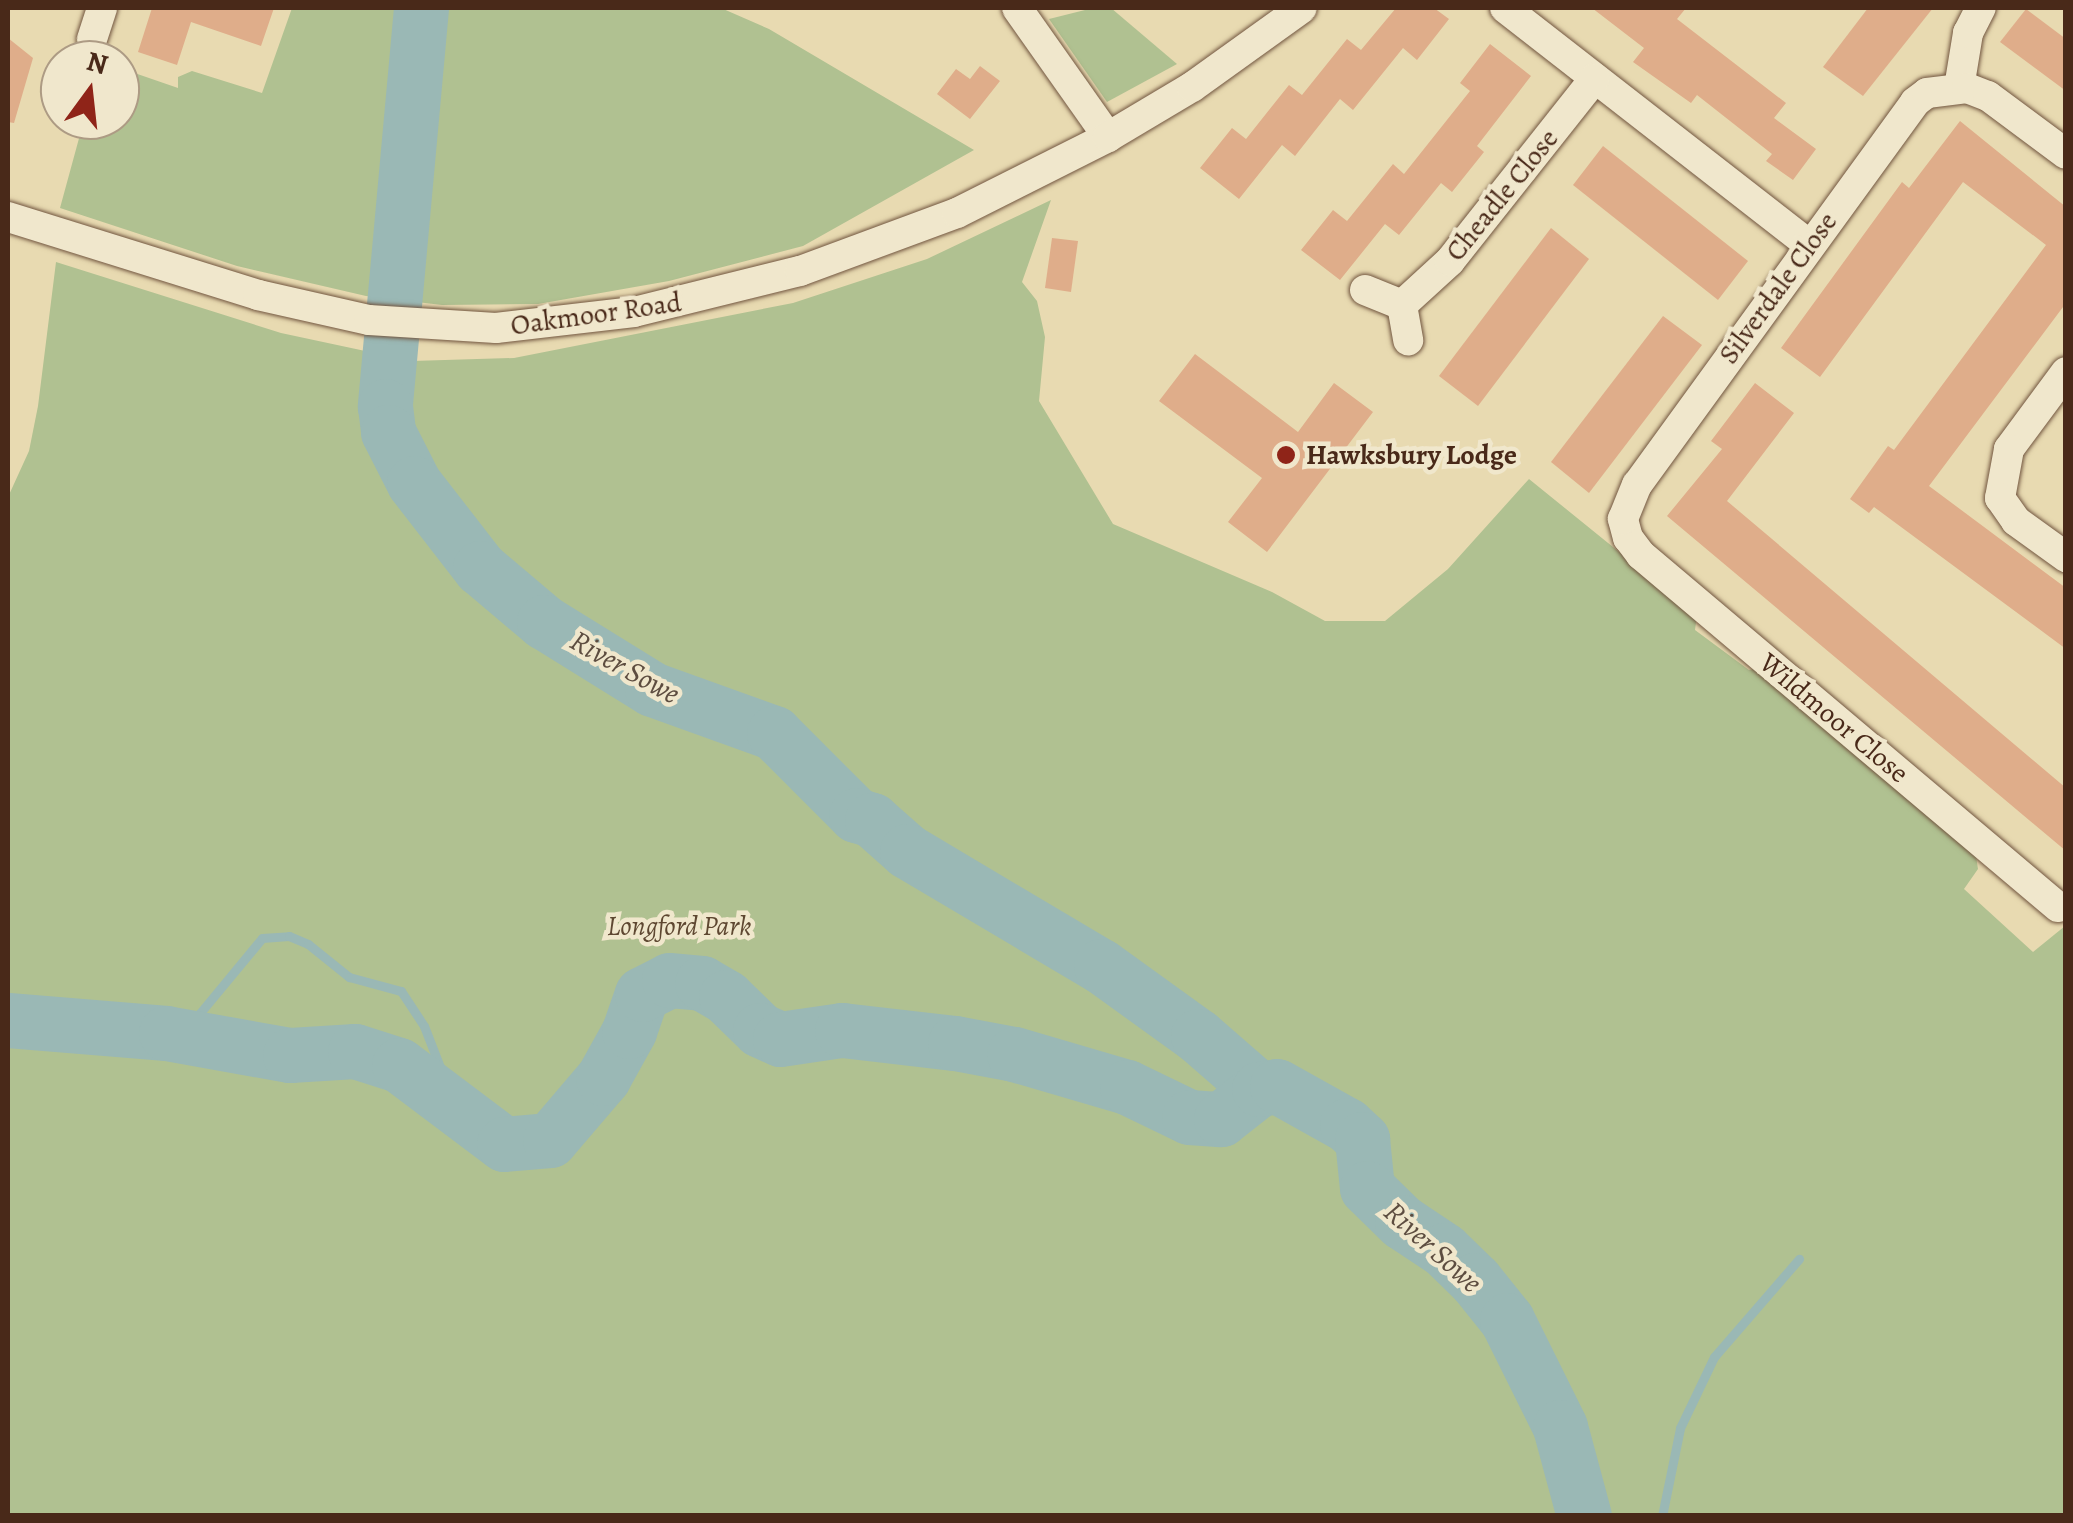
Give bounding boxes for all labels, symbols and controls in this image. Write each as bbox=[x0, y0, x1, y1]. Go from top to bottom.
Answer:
north arrow bbox=[40, 40, 140, 140]
text: N bbox=[82, 42, 112, 84]
street label: Cheadle Close bbox=[1439, 122, 1565, 268]
street label: Silverdale Close bbox=[1712, 206, 1844, 370]
street label: Oakmoor Road bbox=[508, 285, 684, 343]
place label: Hawksbury Lodge bbox=[1306, 438, 1517, 472]
marker: Hawksbury Lodge bbox=[1275, 444, 1297, 466]
water label: River Sowe bbox=[564, 622, 686, 712]
street label: Wildmoor Close bbox=[1753, 646, 1915, 790]
park label: Longford Park bbox=[607, 909, 751, 943]
water label: River Sowe bbox=[1377, 1194, 1489, 1300]

